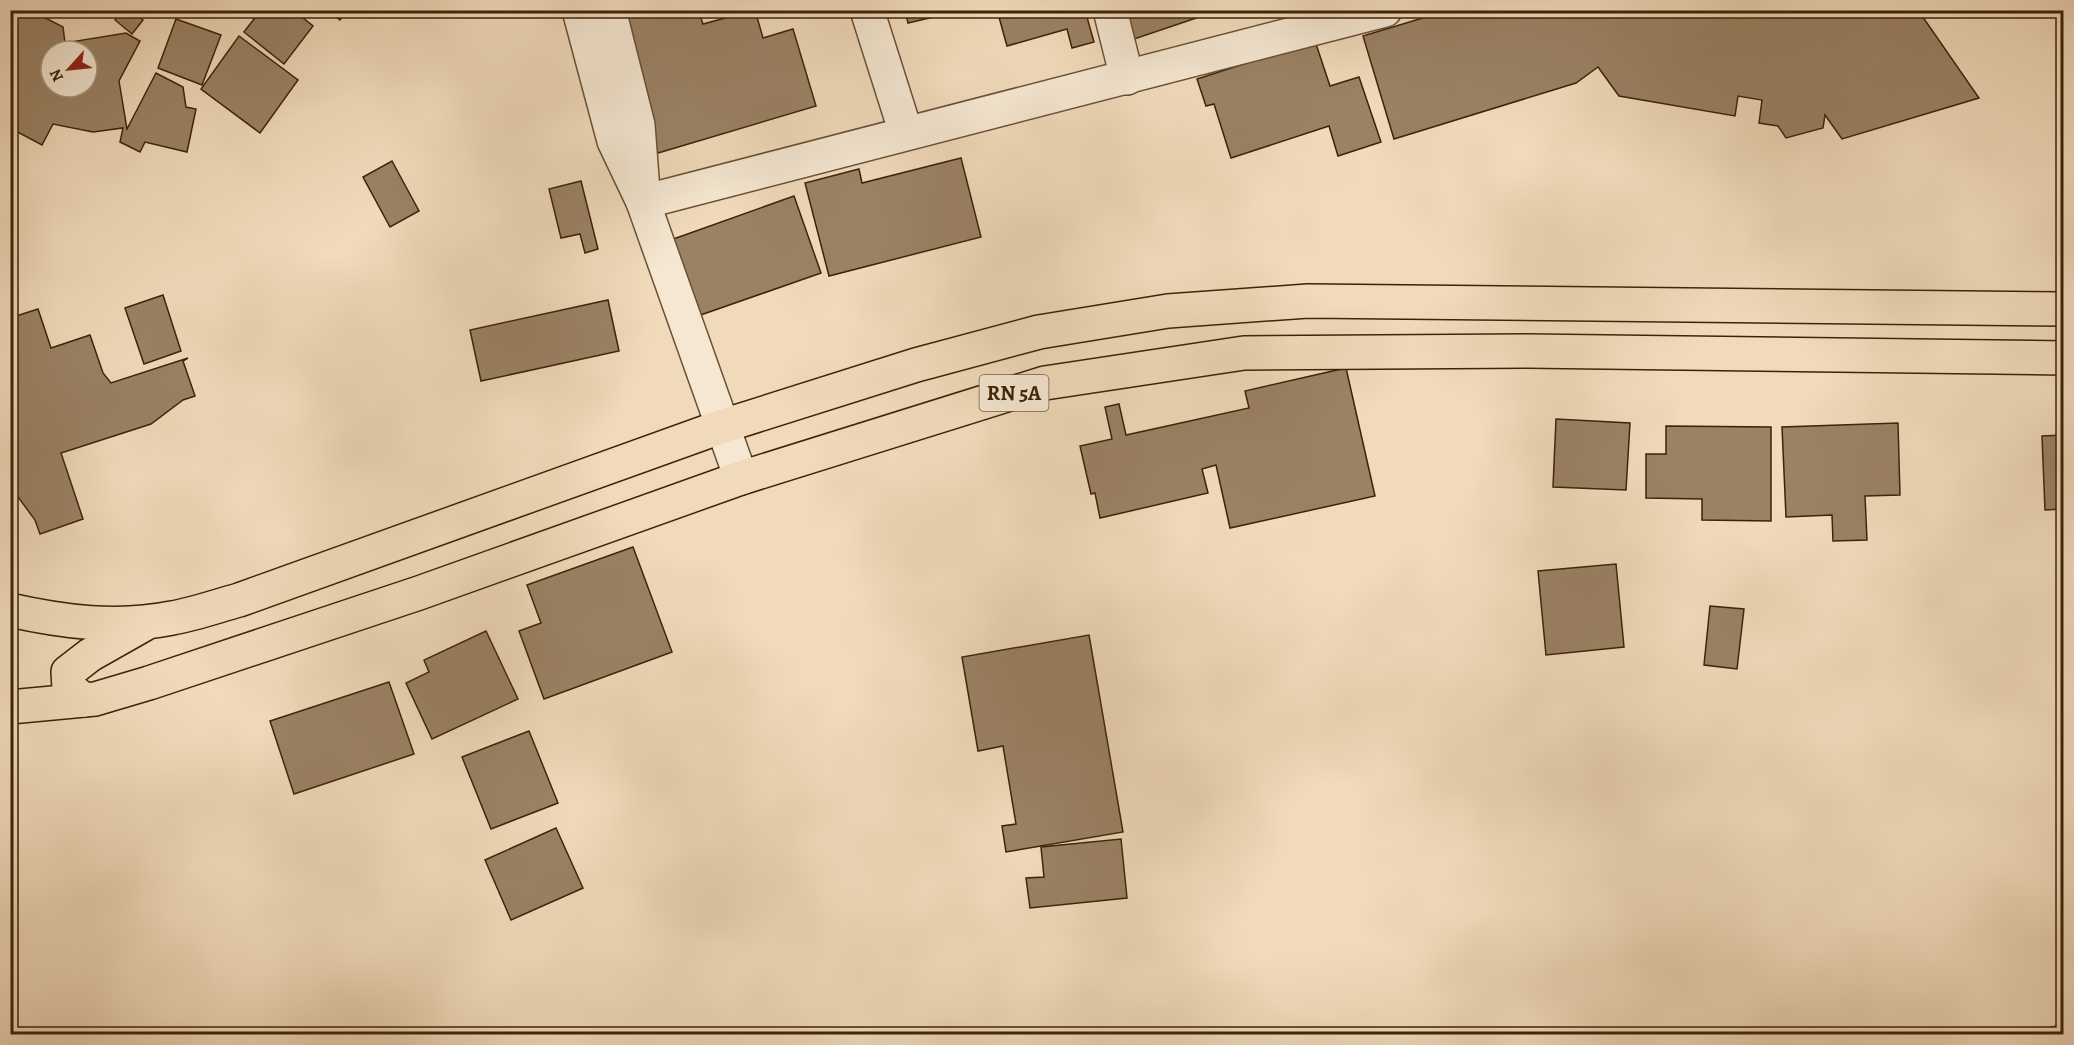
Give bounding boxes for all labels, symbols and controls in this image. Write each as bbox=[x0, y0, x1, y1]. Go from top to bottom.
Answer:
north arrow bbox=[39, 39, 99, 99]
text: N bbox=[44, 65, 69, 86]
road number: RN 5A bbox=[980, 375, 1048, 411]

